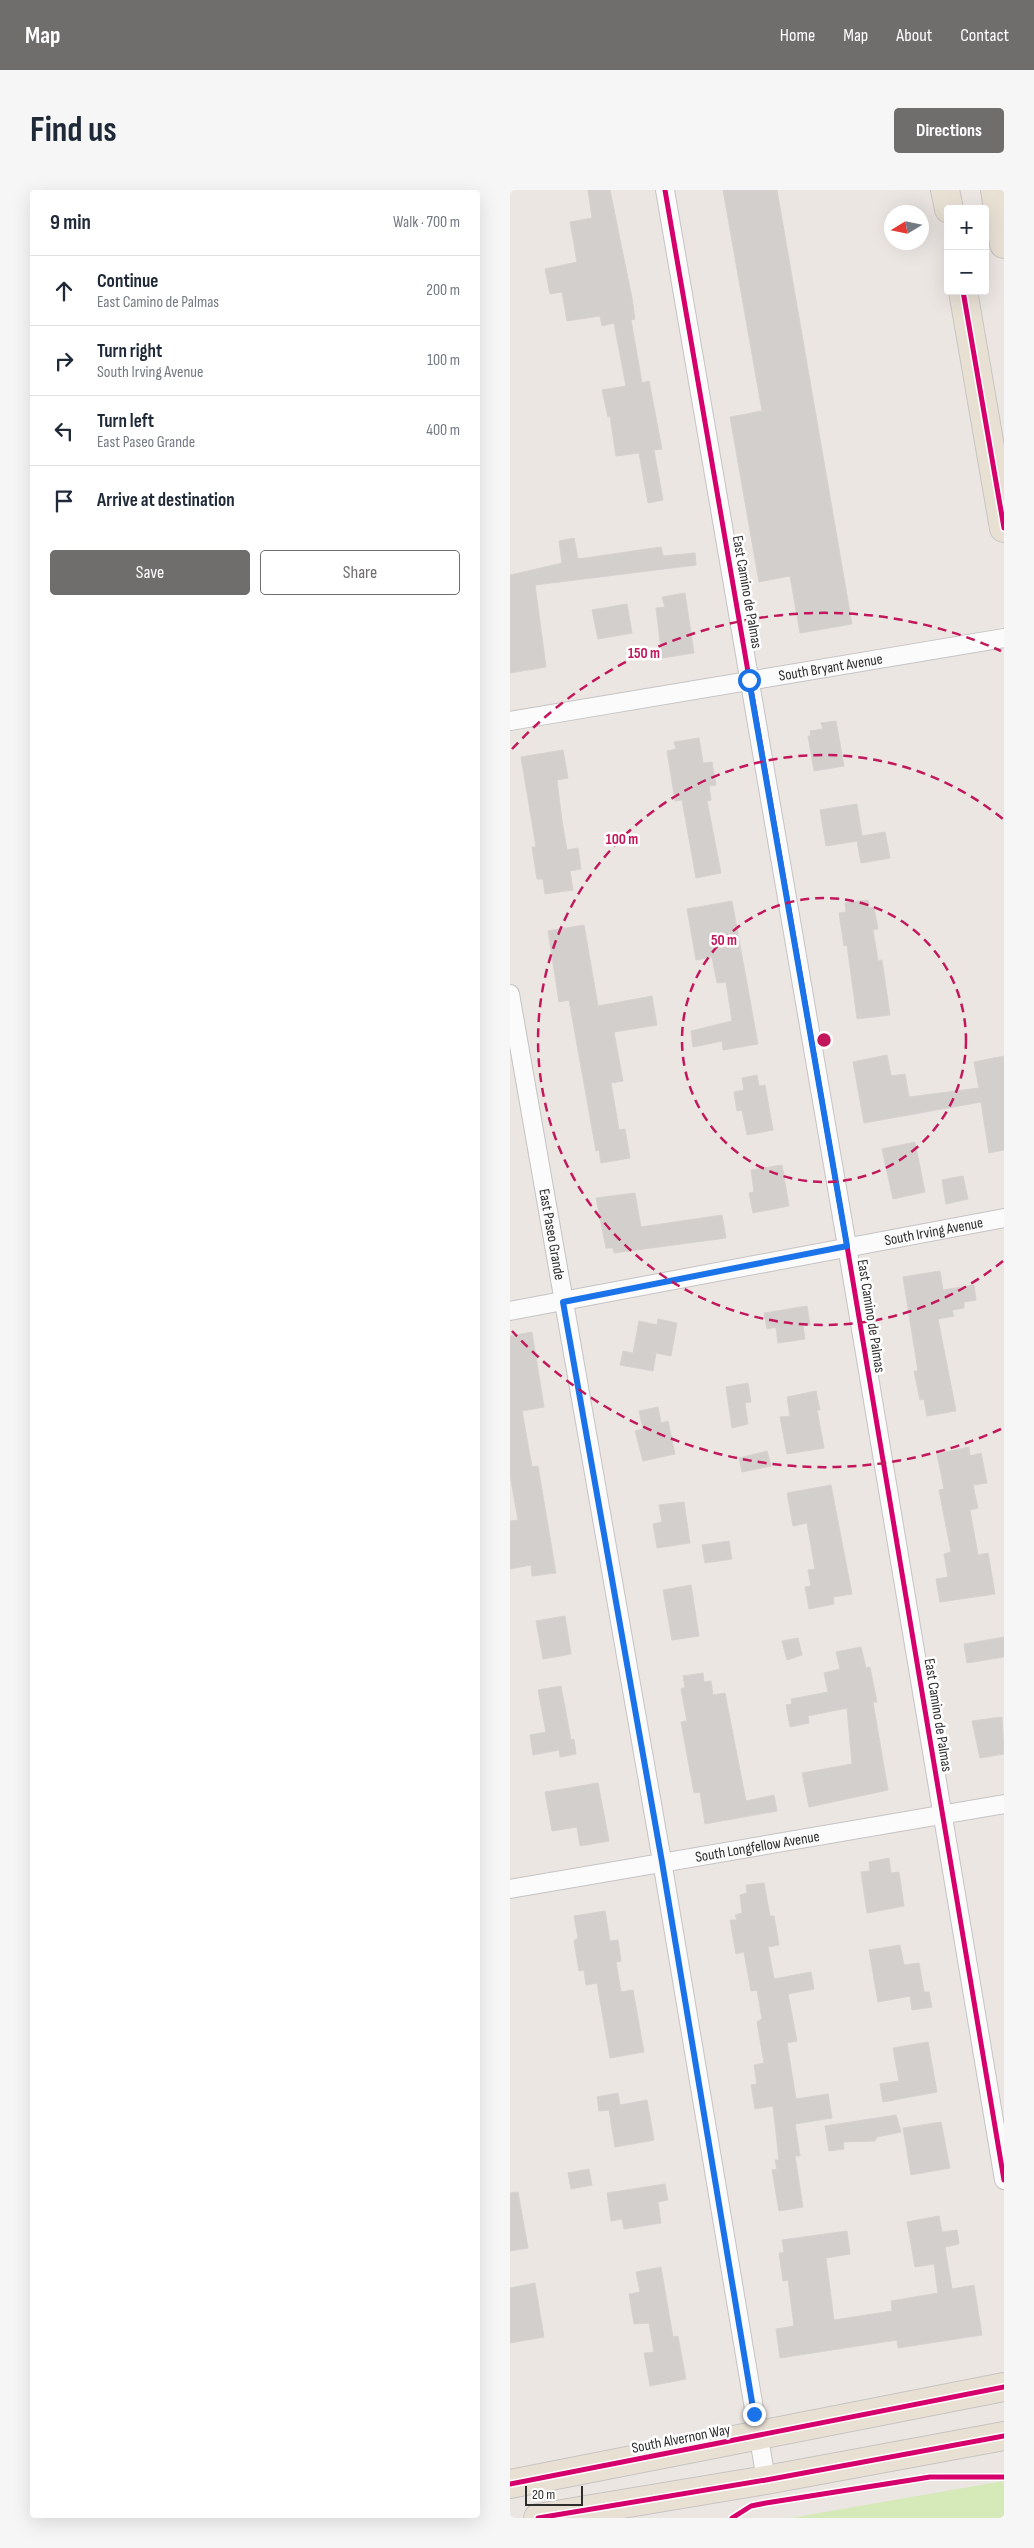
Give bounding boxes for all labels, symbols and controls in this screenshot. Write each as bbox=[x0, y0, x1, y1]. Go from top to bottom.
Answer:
text: Map bbox=[25, 21, 60, 50]
text: Home bbox=[780, 25, 815, 46]
text: Map bbox=[843, 25, 868, 46]
text: About bbox=[896, 25, 932, 46]
text: Contact bbox=[960, 25, 1009, 46]
button: Directions bbox=[894, 108, 1004, 153]
text: Find us bbox=[30, 109, 117, 152]
north arrow bbox=[884, 205, 929, 250]
map controls bbox=[944, 205, 989, 295]
button: + bbox=[944, 205, 989, 250]
text: 9 min bbox=[50, 210, 91, 235]
text: Walk · 700 m bbox=[393, 213, 460, 232]
button: − bbox=[944, 250, 989, 295]
text: Continue bbox=[97, 270, 158, 293]
icon: ahead bbox=[50, 277, 78, 305]
text: 200 m bbox=[426, 281, 460, 300]
text: East Camino de Palmas bbox=[97, 293, 219, 312]
text: Turn right bbox=[97, 340, 162, 363]
icon: right bbox=[50, 347, 78, 375]
text: 100 m bbox=[427, 351, 460, 370]
text: South Irving Avenue bbox=[97, 363, 203, 382]
text: Turn left bbox=[97, 410, 154, 433]
icon: left bbox=[50, 417, 78, 445]
text: 400 m bbox=[426, 421, 460, 440]
text: East Paseo Grande bbox=[97, 433, 195, 452]
icon: arrive bbox=[50, 487, 78, 515]
text: Arrive at destination bbox=[97, 489, 235, 512]
street label: East Camino de Palmas bbox=[728, 534, 766, 650]
button: Save bbox=[50, 550, 250, 595]
button: Share bbox=[260, 550, 460, 595]
text: 150 m bbox=[628, 644, 660, 663]
street label: South Bryant Avenue bbox=[777, 649, 884, 685]
route start bbox=[738, 669, 761, 692]
text: 100 m bbox=[606, 830, 638, 849]
text: 50 m bbox=[711, 931, 737, 950]
centre of rings bbox=[815, 1031, 833, 1049]
street label: East Paseo Grande bbox=[535, 1187, 569, 1281]
street label: South Irving Avenue bbox=[883, 1213, 984, 1250]
street label: East Camino de Palmas bbox=[853, 1258, 889, 1374]
street label: East Camino de Palmas bbox=[920, 1657, 956, 1773]
street label: South Longfellow Avenue bbox=[694, 1826, 821, 1866]
route end bbox=[743, 2403, 766, 2426]
street label: South Alvernon Way bbox=[630, 2420, 732, 2458]
scale bar bbox=[525, 2483, 582, 2506]
text: 20 m bbox=[532, 2486, 555, 2503]

